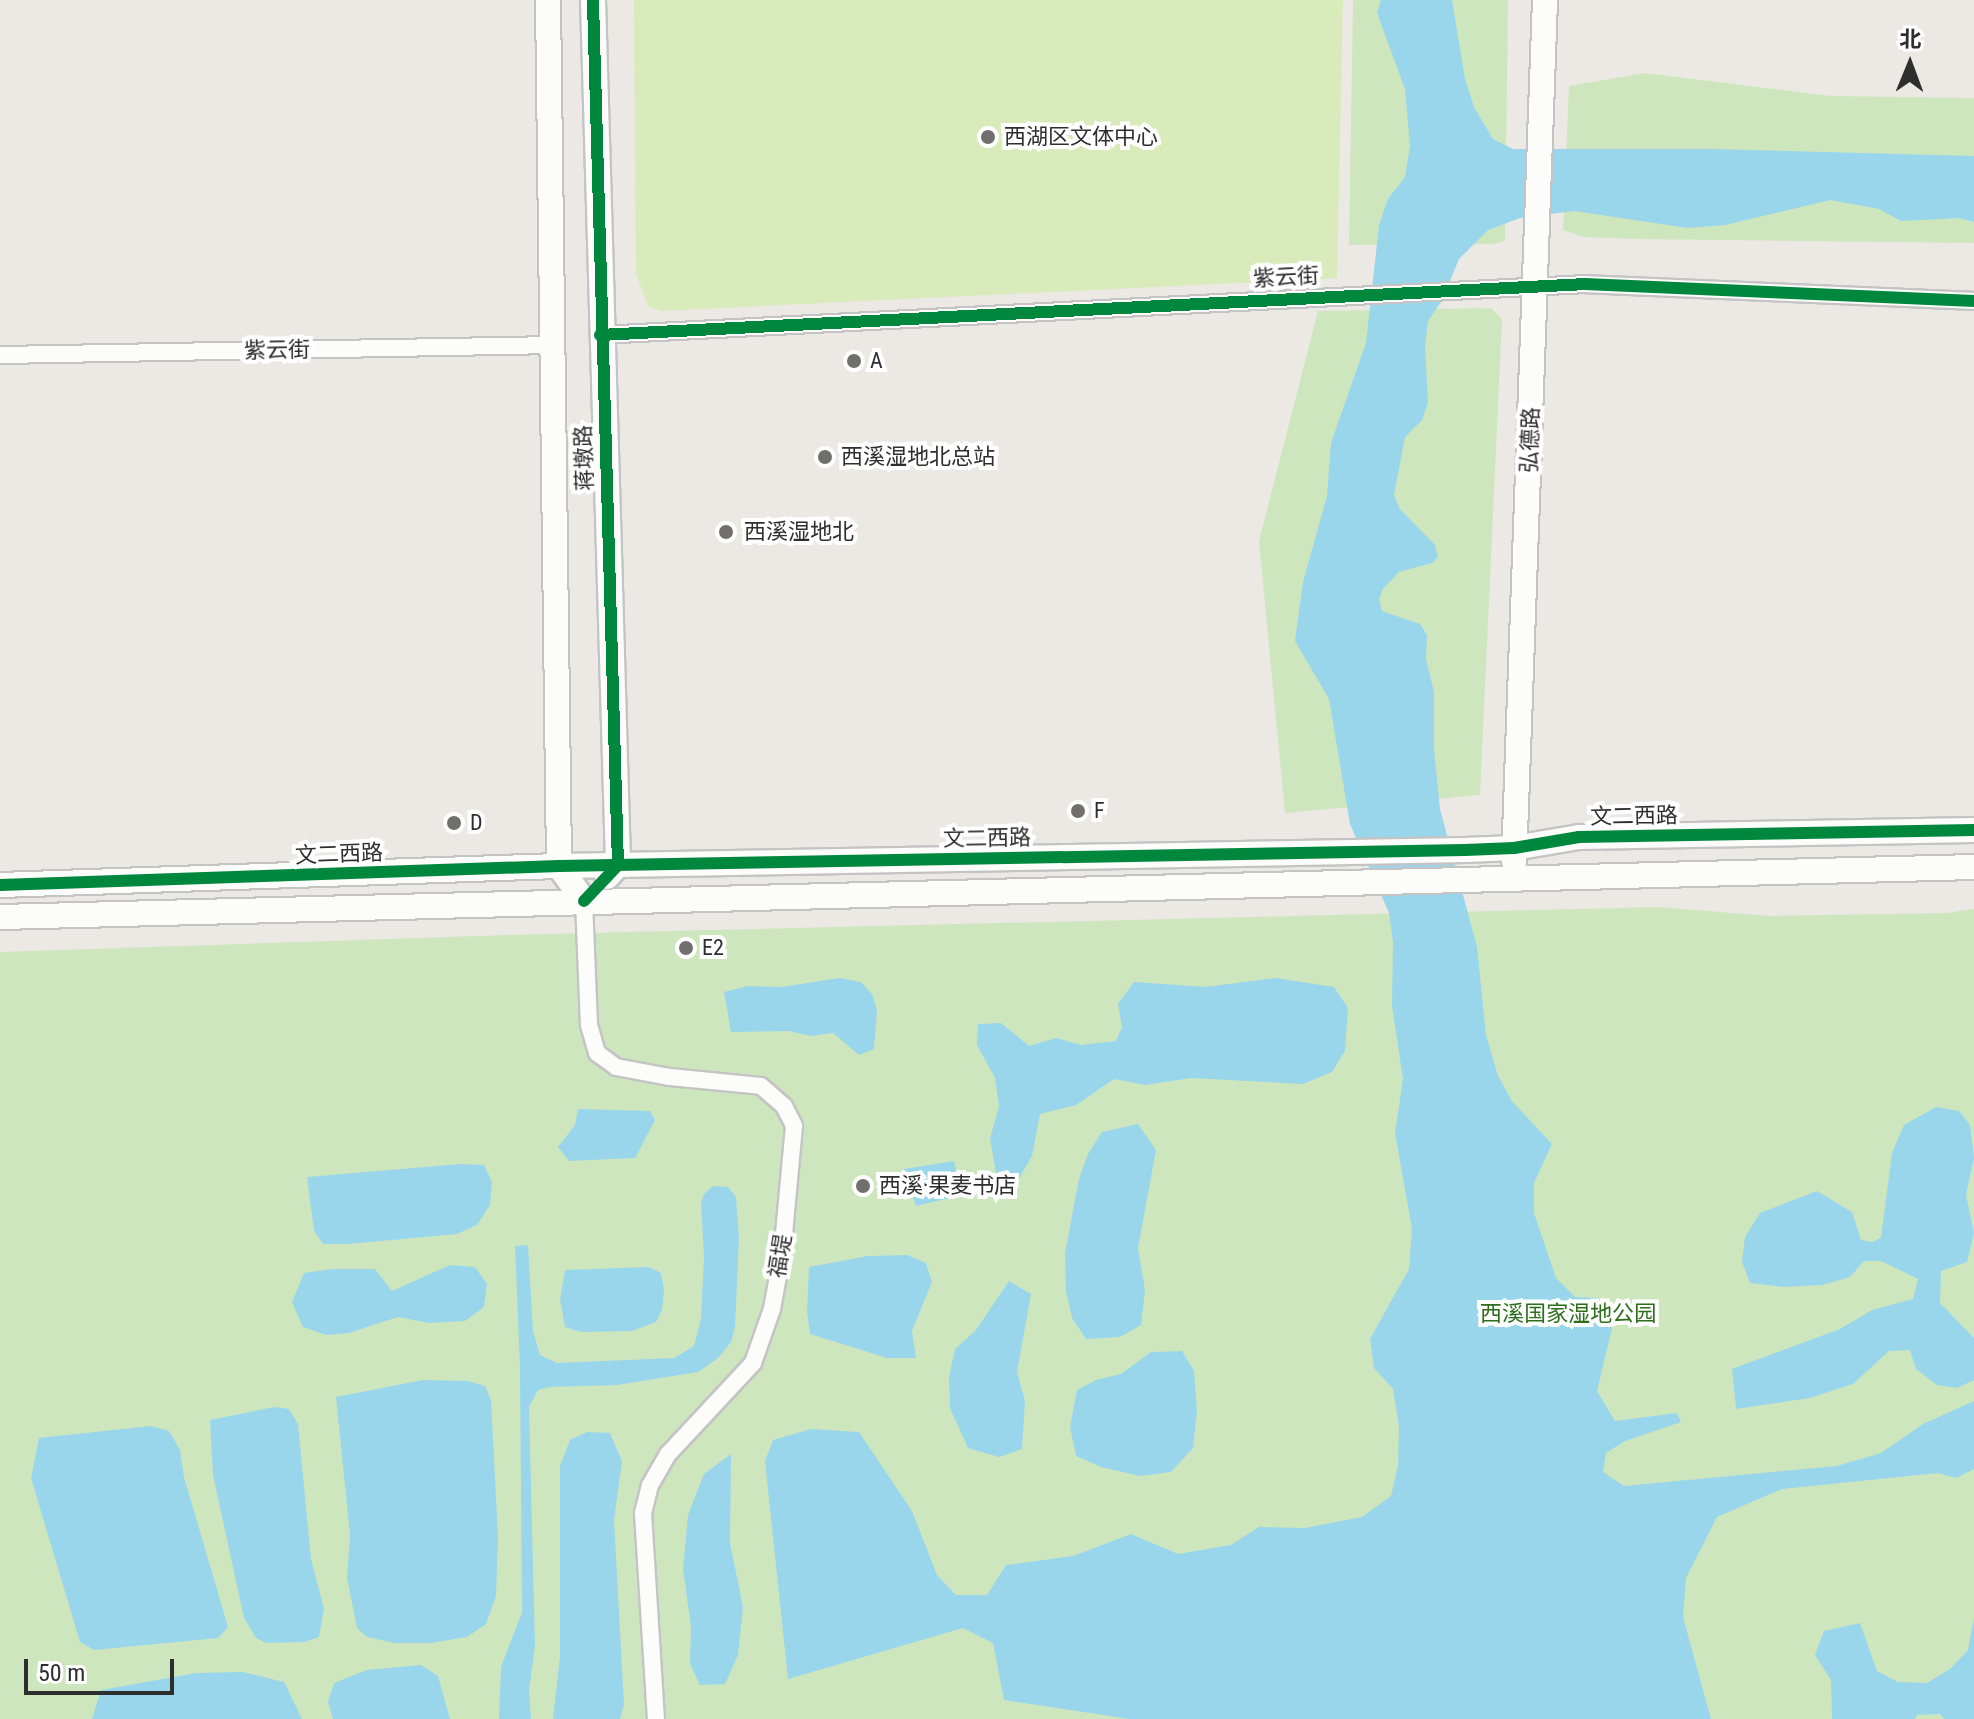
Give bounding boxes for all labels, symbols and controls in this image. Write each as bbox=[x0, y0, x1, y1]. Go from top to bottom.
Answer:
north arrow bbox=[1870, 24, 1950, 104]
text: 北 bbox=[1899, 27, 1922, 52]
place label: 西湖区文体中心 bbox=[1004, 124, 1158, 150]
marker: 西湖区文体中心 bbox=[979, 128, 997, 146]
street label: 紫云街 bbox=[1252, 262, 1320, 292]
street label: 紫云街 bbox=[244, 336, 310, 364]
place label: A bbox=[870, 348, 883, 374]
marker: A bbox=[845, 352, 863, 370]
street label: 弘德路 bbox=[1516, 407, 1544, 473]
street label: 蒋墩路 bbox=[570, 425, 598, 491]
place label: 西溪湿地北总站 bbox=[841, 444, 995, 470]
marker: 西溪湿地北总站 bbox=[816, 448, 834, 466]
place label: 西溪湿地北 bbox=[744, 519, 854, 545]
marker: 西溪湿地北 bbox=[715, 521, 737, 543]
place label: F bbox=[1094, 798, 1105, 824]
marker: F bbox=[1069, 802, 1087, 820]
street label: 文二西路 bbox=[1590, 802, 1678, 830]
place label: D bbox=[470, 810, 483, 836]
marker: D bbox=[445, 814, 463, 832]
street label: 文二西路 bbox=[943, 824, 1031, 852]
street label: 文二西路 bbox=[295, 839, 383, 869]
place label: E2 bbox=[702, 935, 724, 961]
marker: E2 bbox=[677, 939, 695, 957]
place label: 西溪·果麦书店 bbox=[879, 1173, 1016, 1199]
marker: 西溪·果麦书店 bbox=[854, 1177, 872, 1195]
street label: 福堤 bbox=[764, 1232, 796, 1280]
park label: 西溪国家湿地公园 bbox=[1480, 1301, 1656, 1327]
scale bar bbox=[28, 1643, 178, 1693]
text: 50 m bbox=[38, 1659, 85, 1687]

